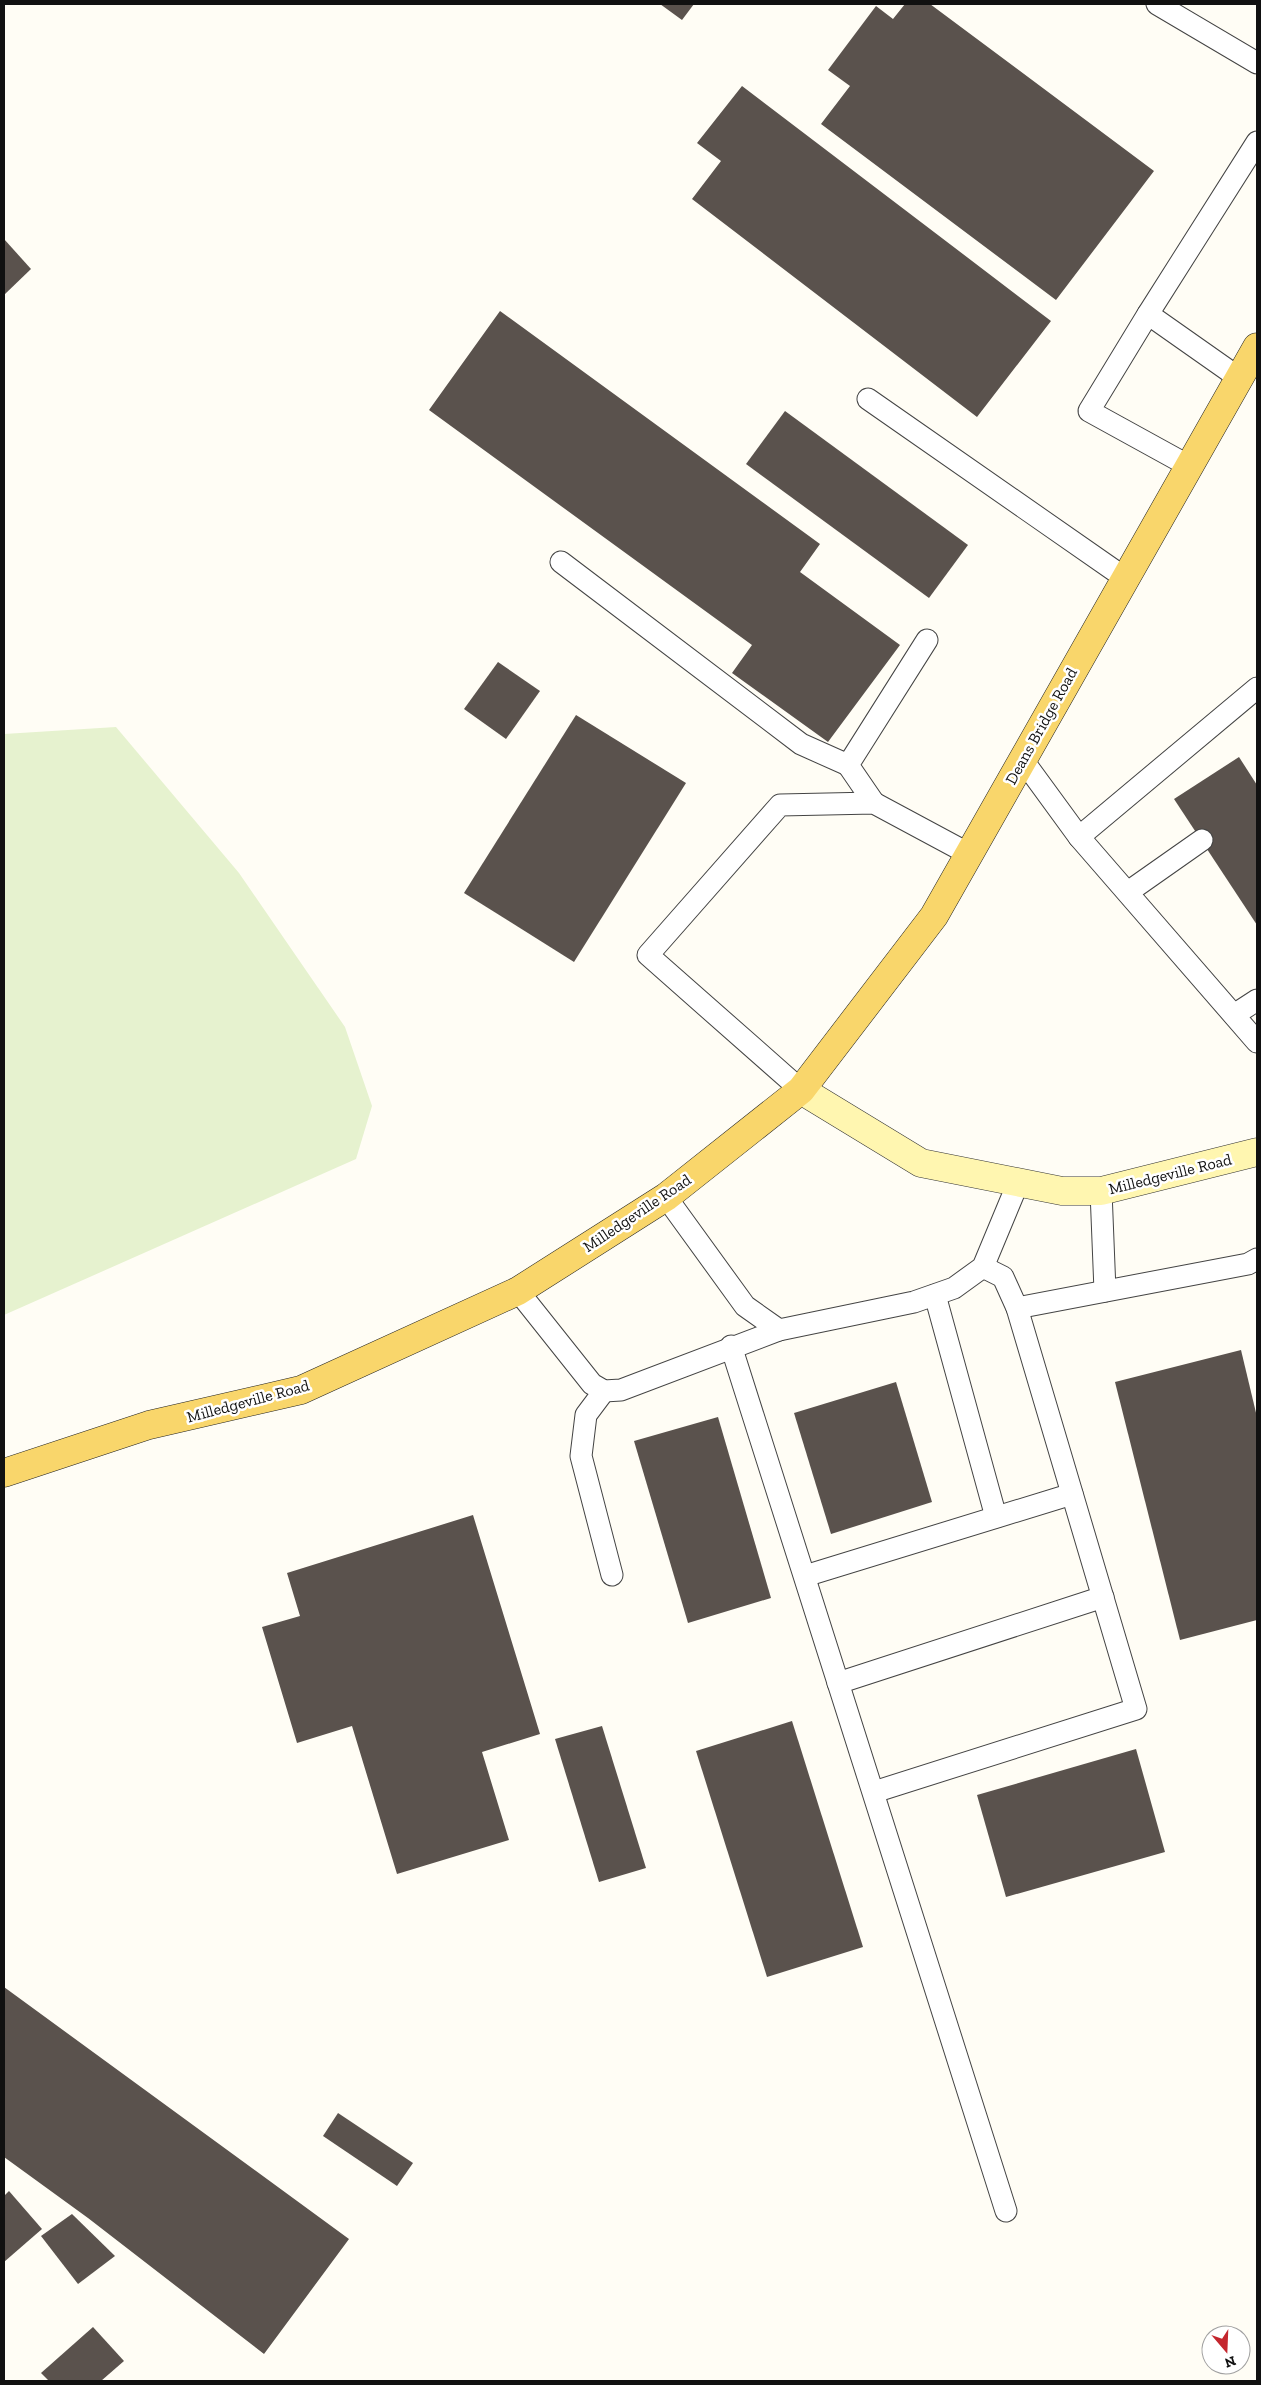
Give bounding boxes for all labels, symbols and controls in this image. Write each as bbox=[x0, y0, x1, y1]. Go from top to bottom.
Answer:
street label: Deans Bridge Road bbox=[1001, 664, 1081, 788]
street label: Milledgeville Road bbox=[1107, 1149, 1234, 1198]
street label: Milledgeville Road bbox=[579, 1170, 695, 1256]
street label: Milledgeville Road bbox=[185, 1375, 312, 1426]
north arrow bbox=[1201, 2325, 1251, 2375]
text: N bbox=[1222, 2352, 1238, 2372]

